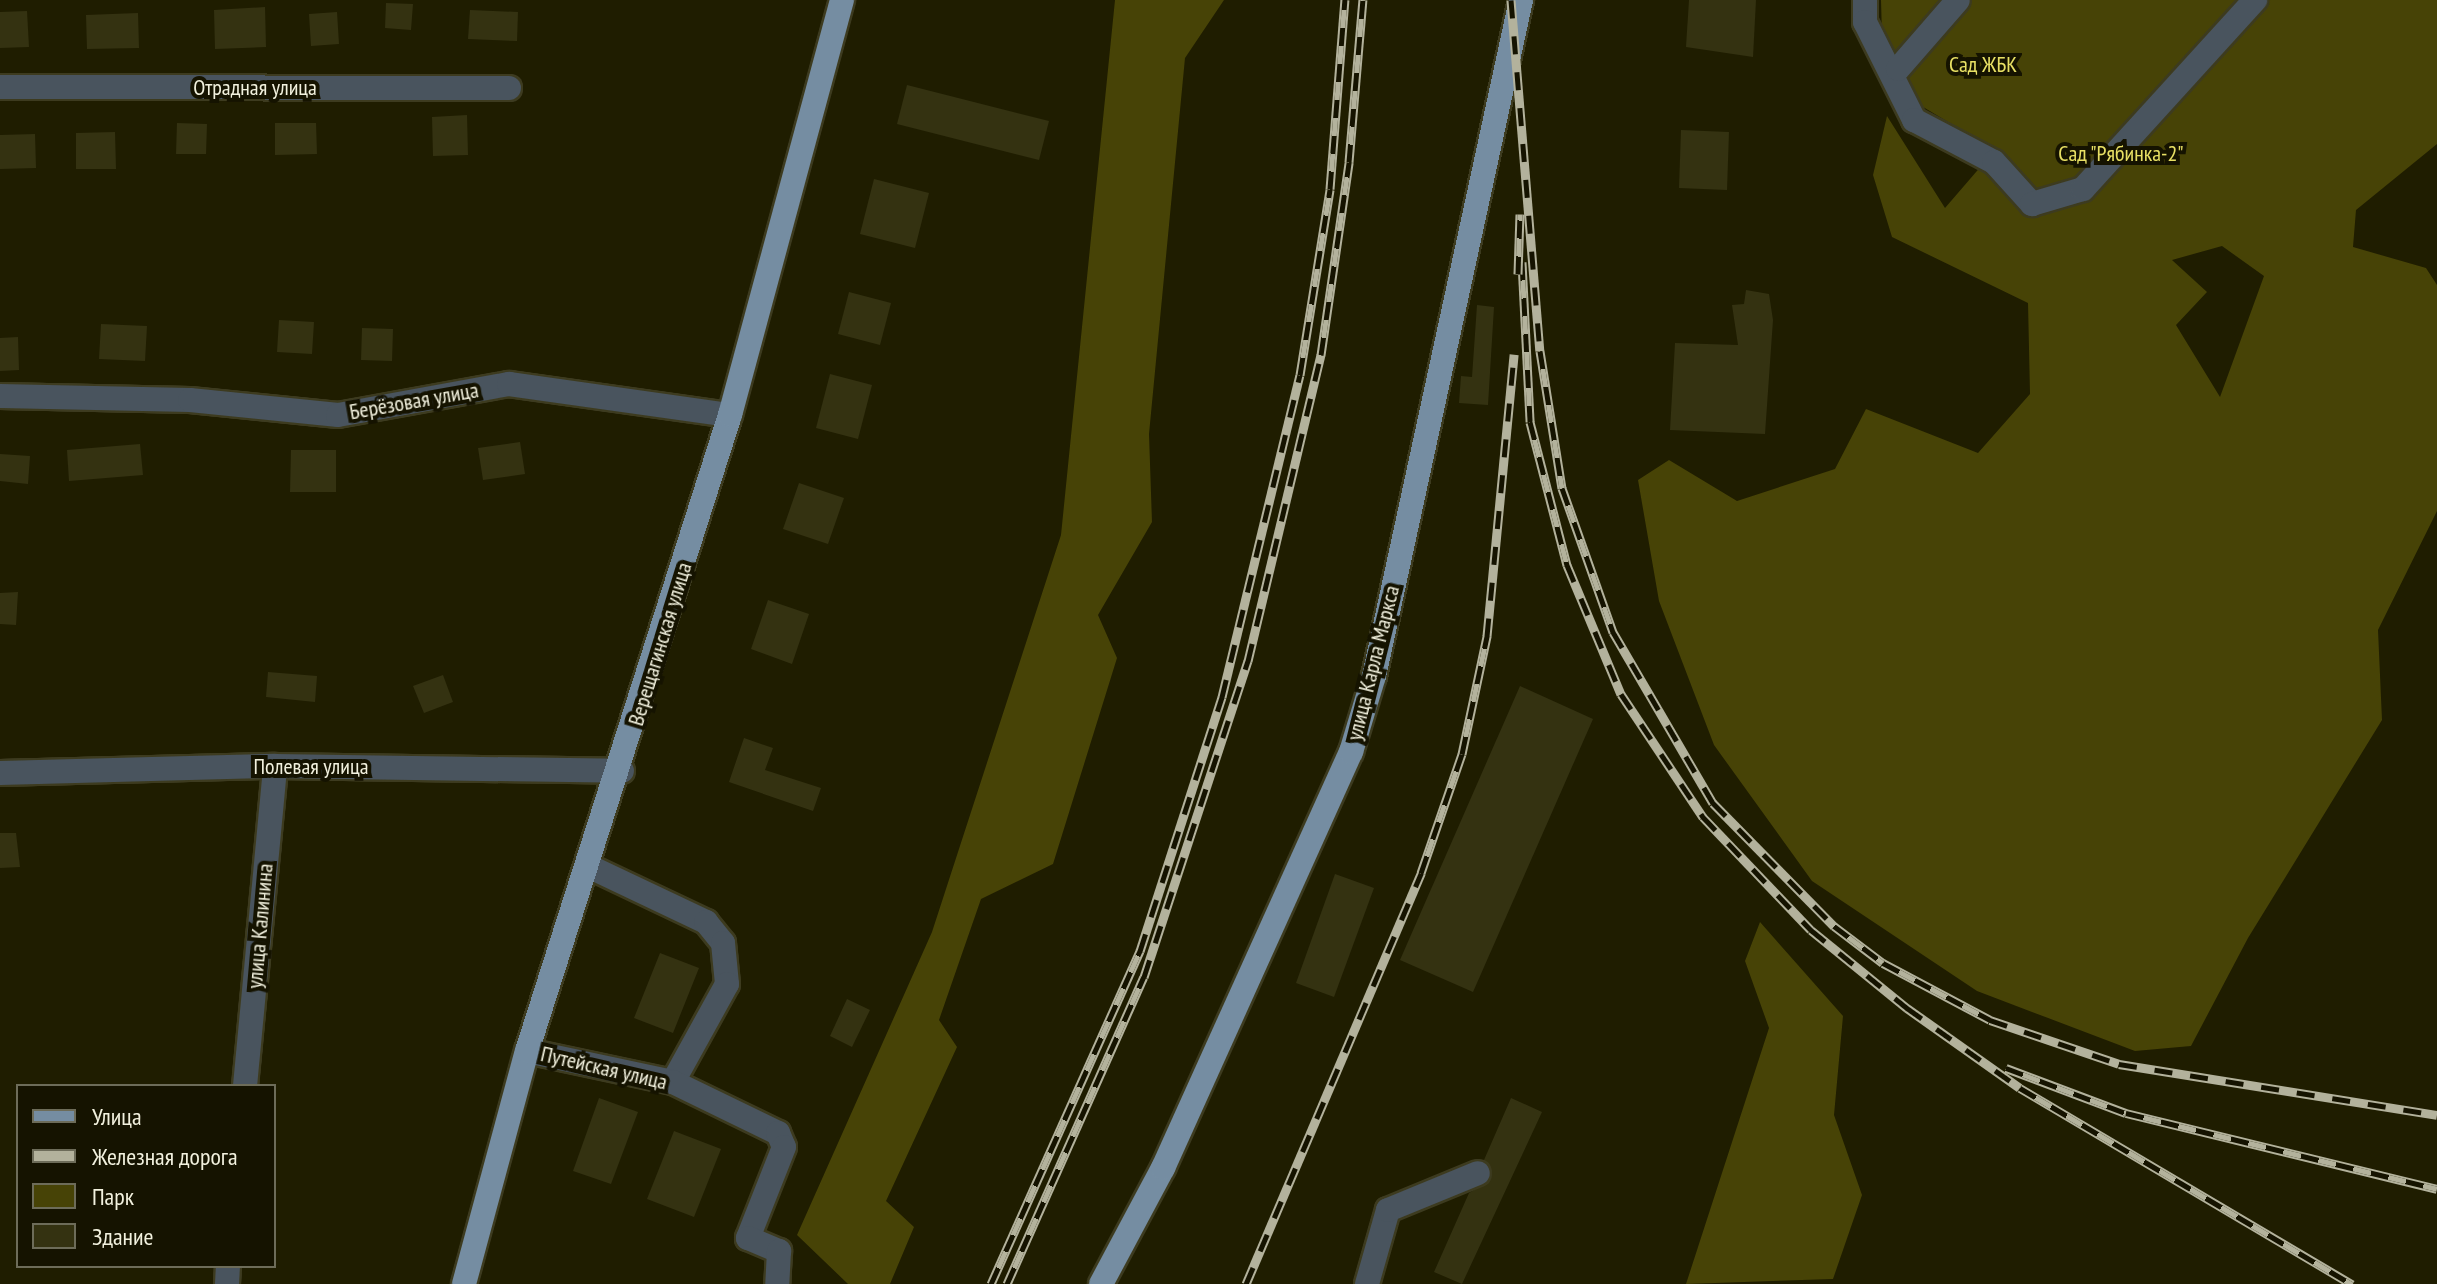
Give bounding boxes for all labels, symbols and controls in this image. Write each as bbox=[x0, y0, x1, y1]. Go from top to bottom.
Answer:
park label: Сад ЖБК bbox=[1949, 52, 2017, 78]
street label: Отрадная улица bbox=[193, 75, 317, 101]
park label: Сад "Рябинка-2" bbox=[2058, 141, 2184, 167]
street label: Берёзовая улица bbox=[347, 377, 481, 425]
street label: Верещагинская улица bbox=[623, 559, 697, 729]
street label: улица Карла Маркса bbox=[1341, 583, 1405, 743]
street label: Полевая улица bbox=[253, 754, 369, 780]
street label: улица Калинина bbox=[241, 862, 279, 990]
street label: Путейская улица bbox=[538, 1041, 670, 1095]
legend bbox=[16, 1084, 276, 1268]
text: Улица bbox=[92, 1101, 142, 1132]
text: Железная дорога bbox=[92, 1141, 238, 1172]
text: Парк bbox=[92, 1181, 134, 1212]
text: Здание bbox=[92, 1221, 153, 1252]

